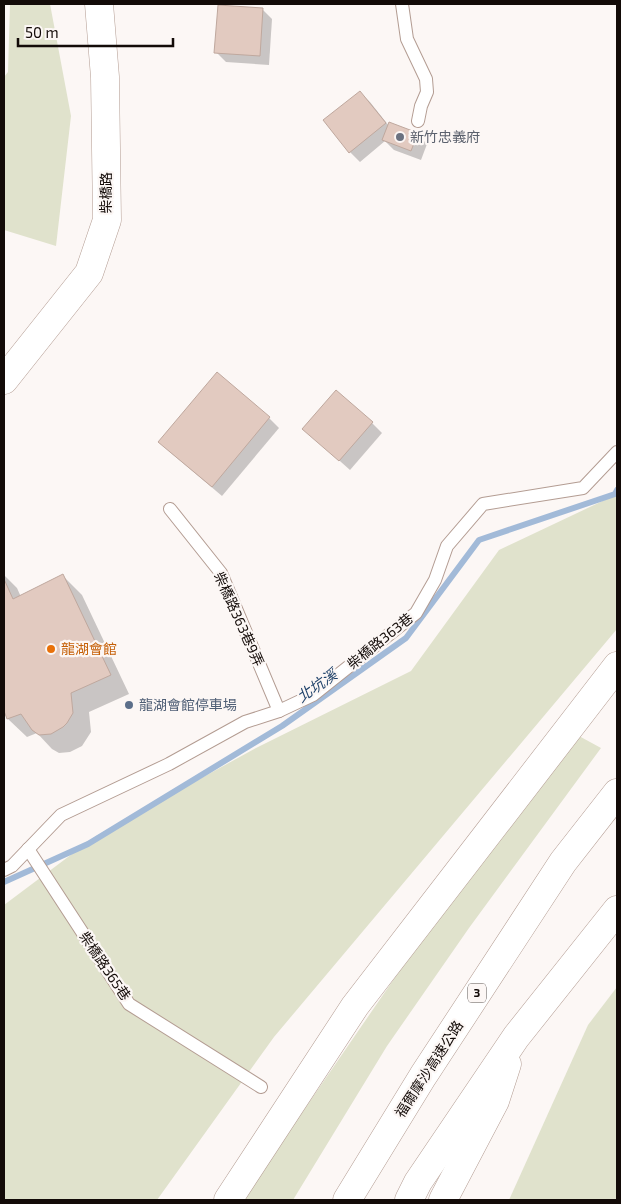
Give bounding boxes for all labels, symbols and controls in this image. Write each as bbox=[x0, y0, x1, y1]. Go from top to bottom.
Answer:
scale bar bbox=[18, 15, 172, 47]
text: 50 m bbox=[25, 23, 59, 41]
place label: 新竹忠義府 bbox=[410, 128, 480, 145]
marker: 新竹忠義府 bbox=[394, 131, 406, 143]
street label: 柴橋路 bbox=[97, 172, 114, 214]
street label: 柴橋路363巷9弄 bbox=[211, 569, 268, 669]
street label: 柴橋路363巷 bbox=[343, 609, 416, 672]
place label: 龍湖會館 bbox=[61, 640, 117, 657]
marker: 龍湖會館 bbox=[45, 643, 57, 655]
water label: 北坑溪 bbox=[293, 664, 342, 705]
place label: 龍湖會館停車場 bbox=[139, 696, 237, 713]
marker: 龍湖會館停車場 bbox=[123, 699, 135, 711]
street label: 柴橋路365巷 bbox=[76, 928, 135, 1003]
road number: 3 bbox=[468, 984, 486, 1002]
street label: 福爾摩沙高速公路 bbox=[391, 1017, 466, 1120]

